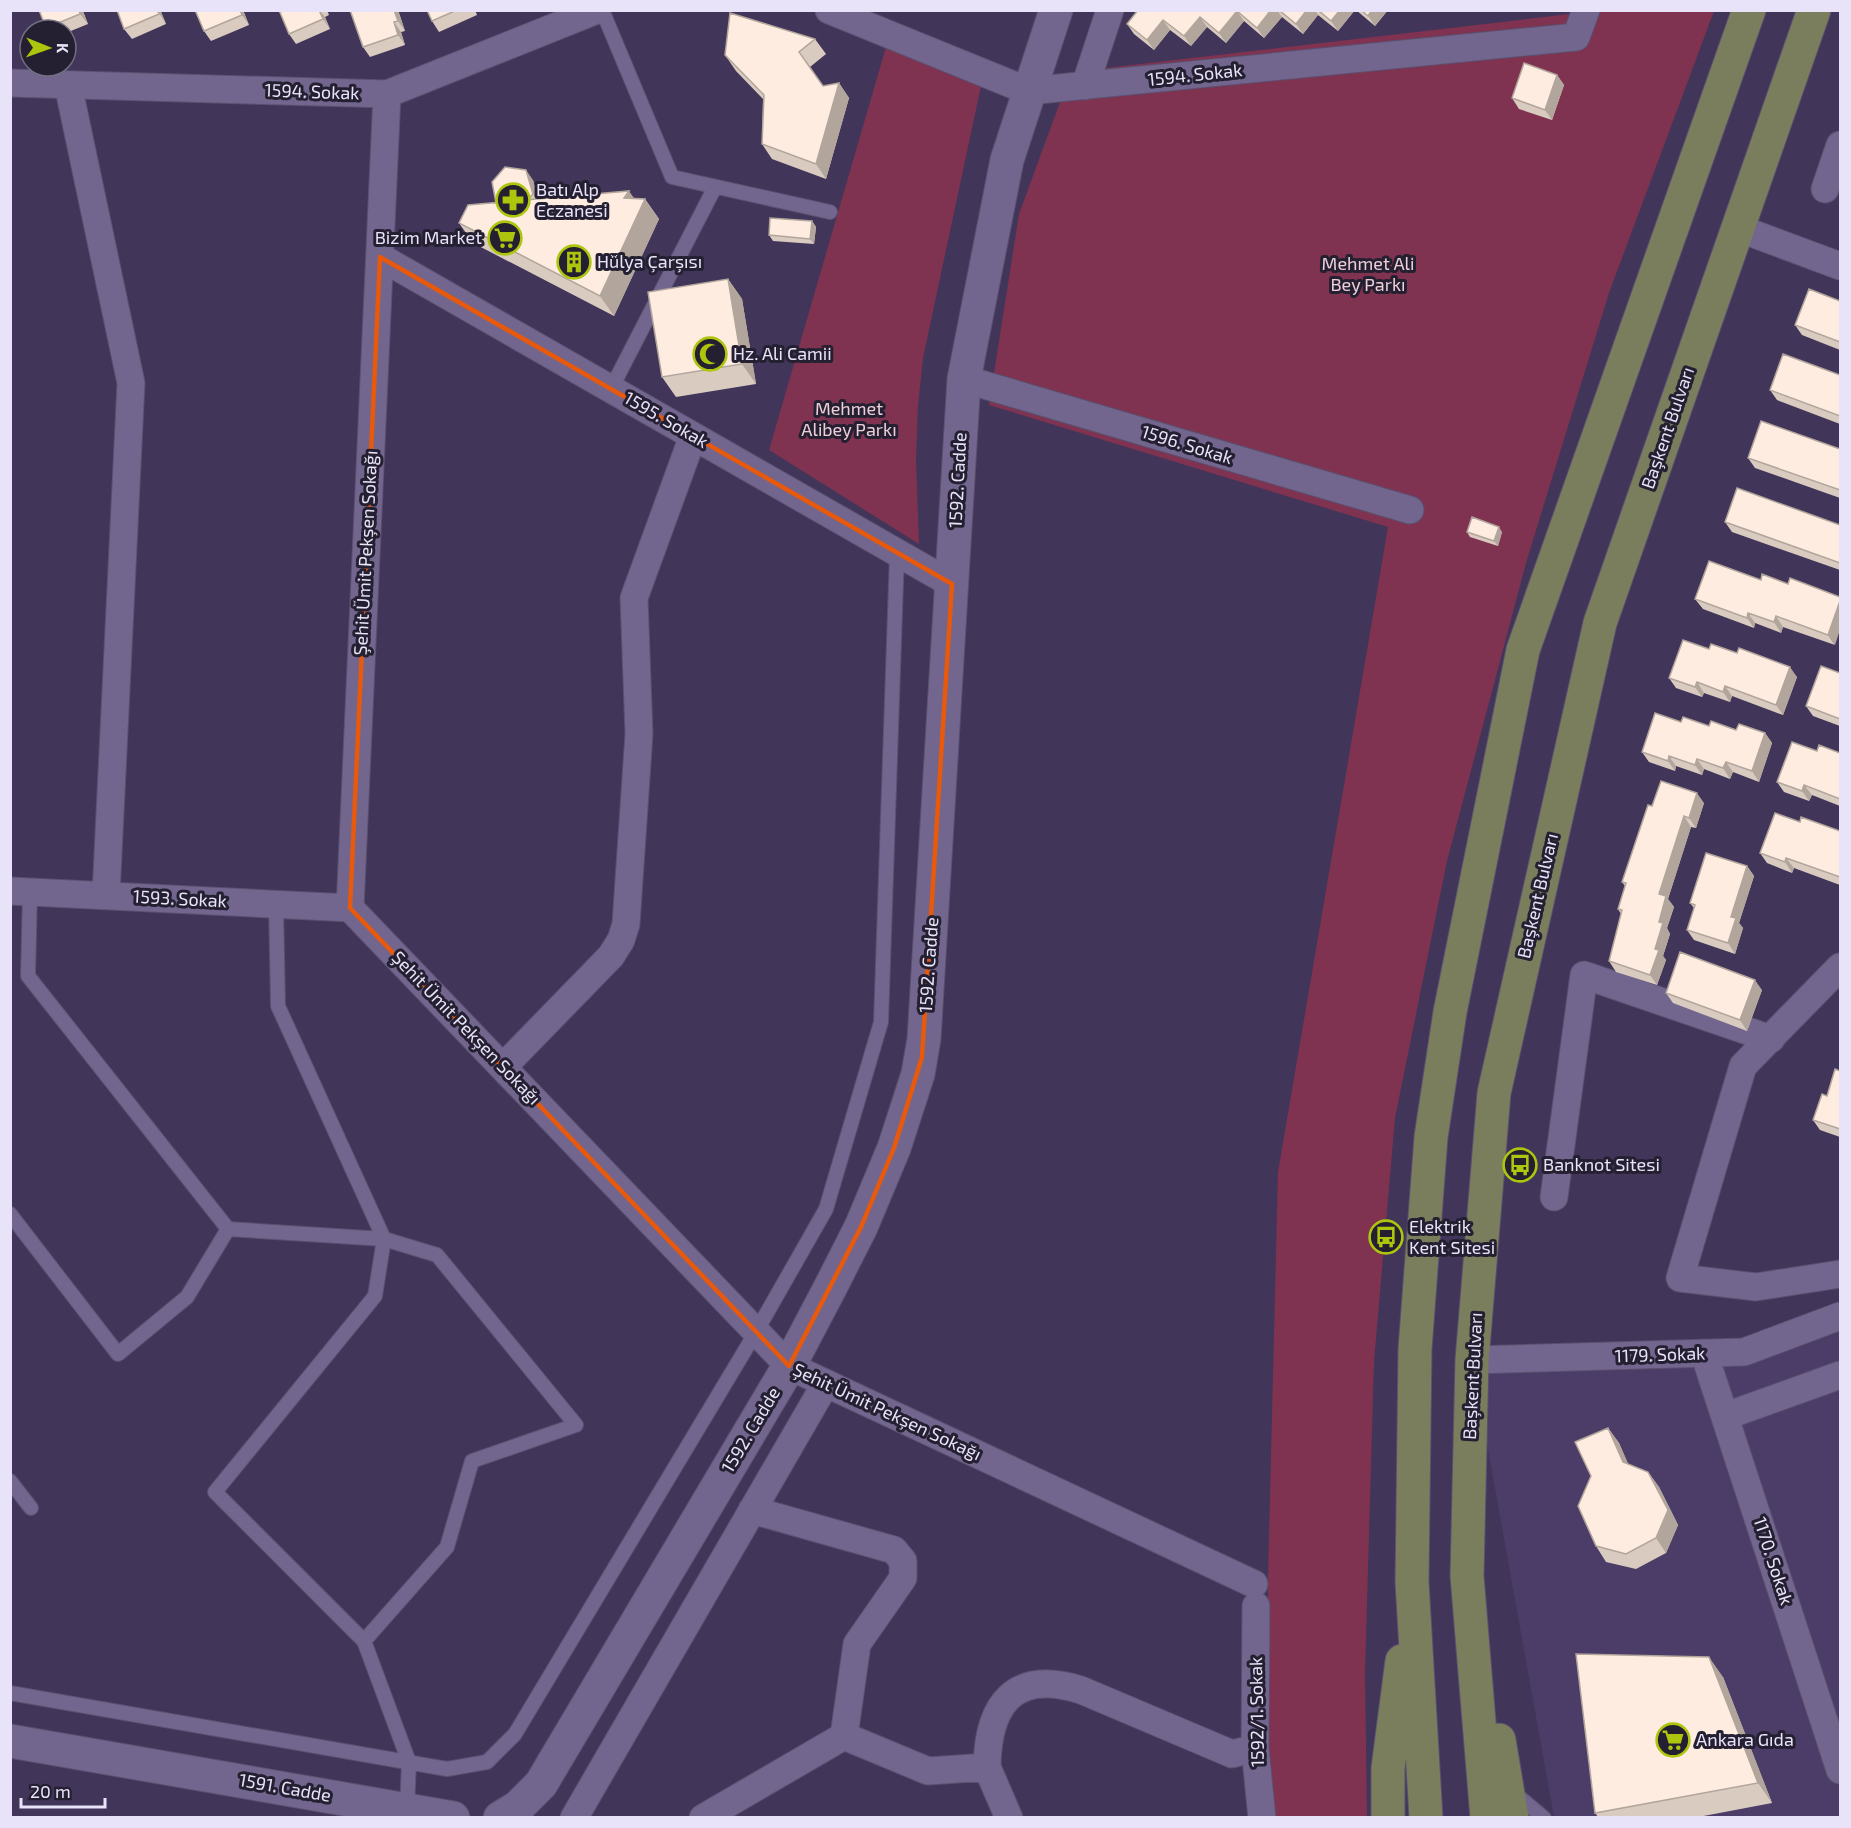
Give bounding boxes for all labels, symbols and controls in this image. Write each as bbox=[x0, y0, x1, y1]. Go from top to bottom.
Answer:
north arrow bbox=[18, 18, 78, 78]
text: K bbox=[54, 43, 73, 54]
street label: 1594. Sokak bbox=[1147, 58, 1243, 90]
street label: 1594. Sokak bbox=[264, 78, 360, 104]
place label: Batı Alp Eczanesi bbox=[536, 178, 608, 221]
pharmacy icon: Batı Alp Eczanesi bbox=[495, 182, 531, 218]
supermarket icon: Bizim Market bbox=[487, 220, 523, 256]
place label: Bizim Market bbox=[375, 226, 482, 248]
building icon: Hülya Çarşısı bbox=[556, 244, 592, 280]
place label: Hülya Çarşısı bbox=[597, 250, 702, 273]
park label: Mehmet Ali Bey Parkı bbox=[1322, 252, 1414, 295]
mosque icon: Hz. Ali Camii bbox=[692, 336, 728, 372]
place label: Hz. Ali Camii bbox=[733, 342, 832, 364]
street label: Başkent Bulvarı bbox=[1636, 364, 1699, 492]
street label: 1595. Sokak bbox=[621, 386, 712, 452]
park label: Mehmet Alibey Parkı bbox=[801, 397, 897, 440]
street label: 1596. Sokak bbox=[1139, 420, 1235, 468]
street label: 1592. Cadde bbox=[944, 432, 970, 528]
street label: Şehit Ümit Pekşen Sokağı bbox=[349, 450, 382, 656]
street label: Başkent Bulvarı bbox=[1512, 831, 1563, 961]
street label: 1593. Sokak bbox=[133, 885, 227, 911]
street label: 1592. Cadde bbox=[914, 916, 942, 1013]
street label: Şehit Ümit Pekşen Sokağı bbox=[387, 946, 546, 1109]
bus stop icon: Banknot Sitesi bbox=[1502, 1147, 1538, 1183]
place label: Banknot Sitesi bbox=[1543, 1153, 1660, 1175]
place label: Elektrik Kent Sitesi bbox=[1409, 1215, 1495, 1258]
bus stop icon: Elektrik Kent Sitesi bbox=[1368, 1219, 1404, 1255]
street label: Başkent Bulvarı bbox=[1458, 1312, 1487, 1440]
street label: 1179. Sokak bbox=[1614, 1341, 1706, 1367]
street label: Şehit Ümit Pekşen Sokağı bbox=[789, 1358, 985, 1465]
street label: 1592. Cadde bbox=[716, 1383, 784, 1476]
street label: 1170. Sokak bbox=[1749, 1514, 1798, 1607]
street label: 1592/1. Sokak bbox=[1244, 1657, 1268, 1767]
supermarket icon: Ankara Gıda bbox=[1655, 1722, 1691, 1758]
place label: Ankara Gıda bbox=[1696, 1728, 1794, 1750]
street label: 1591. Cadde bbox=[238, 1768, 333, 1806]
scale bar bbox=[21, 1771, 105, 1809]
text: 20 m bbox=[30, 1780, 71, 1802]

